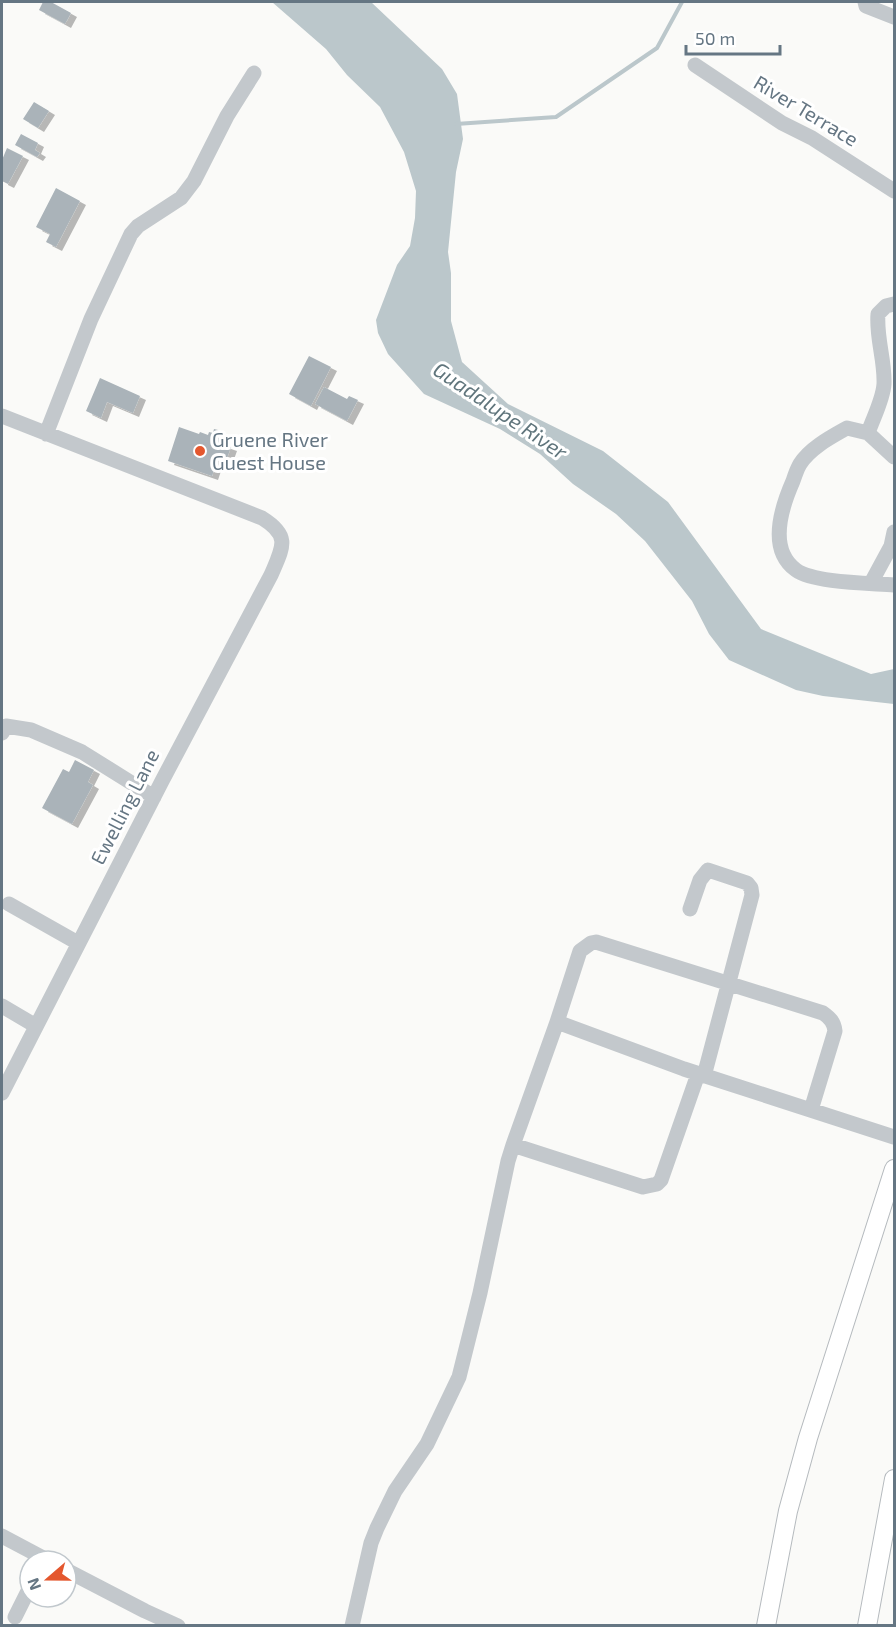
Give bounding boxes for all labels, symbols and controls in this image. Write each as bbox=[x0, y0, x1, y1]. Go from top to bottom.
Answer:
scale bar bbox=[686, 18, 780, 56]
text: 50 m bbox=[695, 27, 735, 49]
street label: River Terrace bbox=[750, 70, 863, 151]
water label: Guadalupe River bbox=[429, 356, 573, 464]
place label: Gruene River Guest House bbox=[212, 427, 328, 474]
marker: Gruene River Guest House bbox=[193, 444, 207, 458]
street label: Ewelling Lane bbox=[85, 745, 163, 868]
north arrow bbox=[18, 1549, 78, 1609]
text: N bbox=[23, 1576, 44, 1593]

